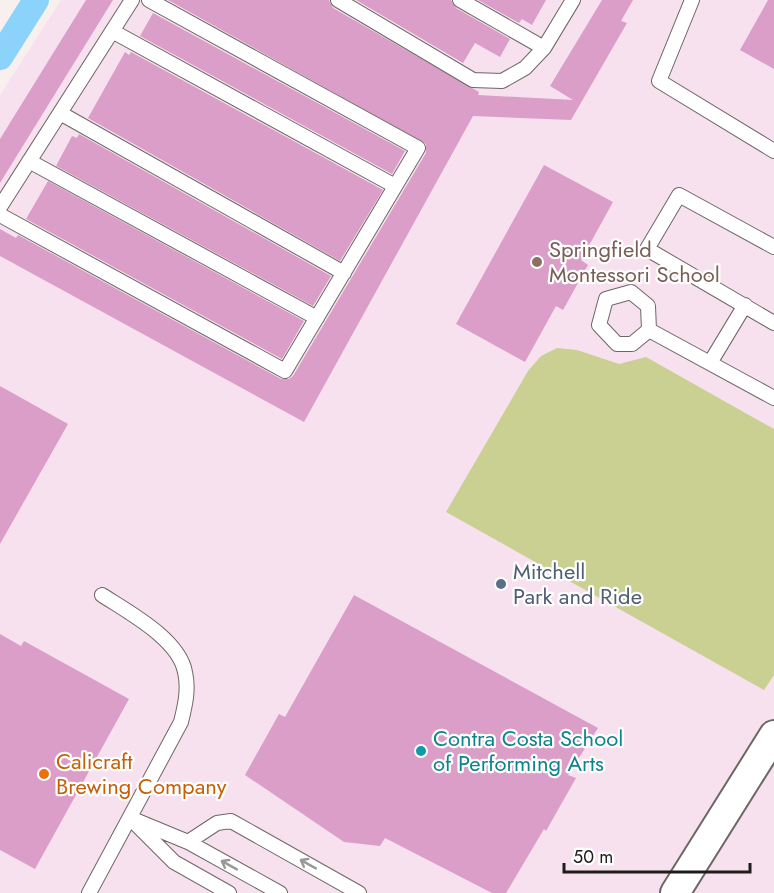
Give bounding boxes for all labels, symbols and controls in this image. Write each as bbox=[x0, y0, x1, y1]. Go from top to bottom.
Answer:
place label: Springfield Montessori School bbox=[549, 233, 720, 290]
marker: Springfield Montessori School bbox=[530, 255, 544, 269]
place label: Mitchell Park and Ride bbox=[513, 555, 642, 612]
marker: Mitchell Park and Ride bbox=[494, 577, 508, 591]
place label: Contra Costa School of Performing Arts bbox=[433, 722, 623, 779]
marker: Contra Costa School of Performing Arts bbox=[414, 744, 428, 758]
place label: Calicraft Brewing Company bbox=[56, 745, 227, 802]
marker: Calicraft Brewing Company bbox=[37, 767, 51, 781]
scale bar bbox=[564, 836, 750, 874]
text: 50 m bbox=[573, 844, 613, 870]
one-way arrow bbox=[300, 858, 317, 870]
one-way arrow bbox=[220, 859, 238, 870]

